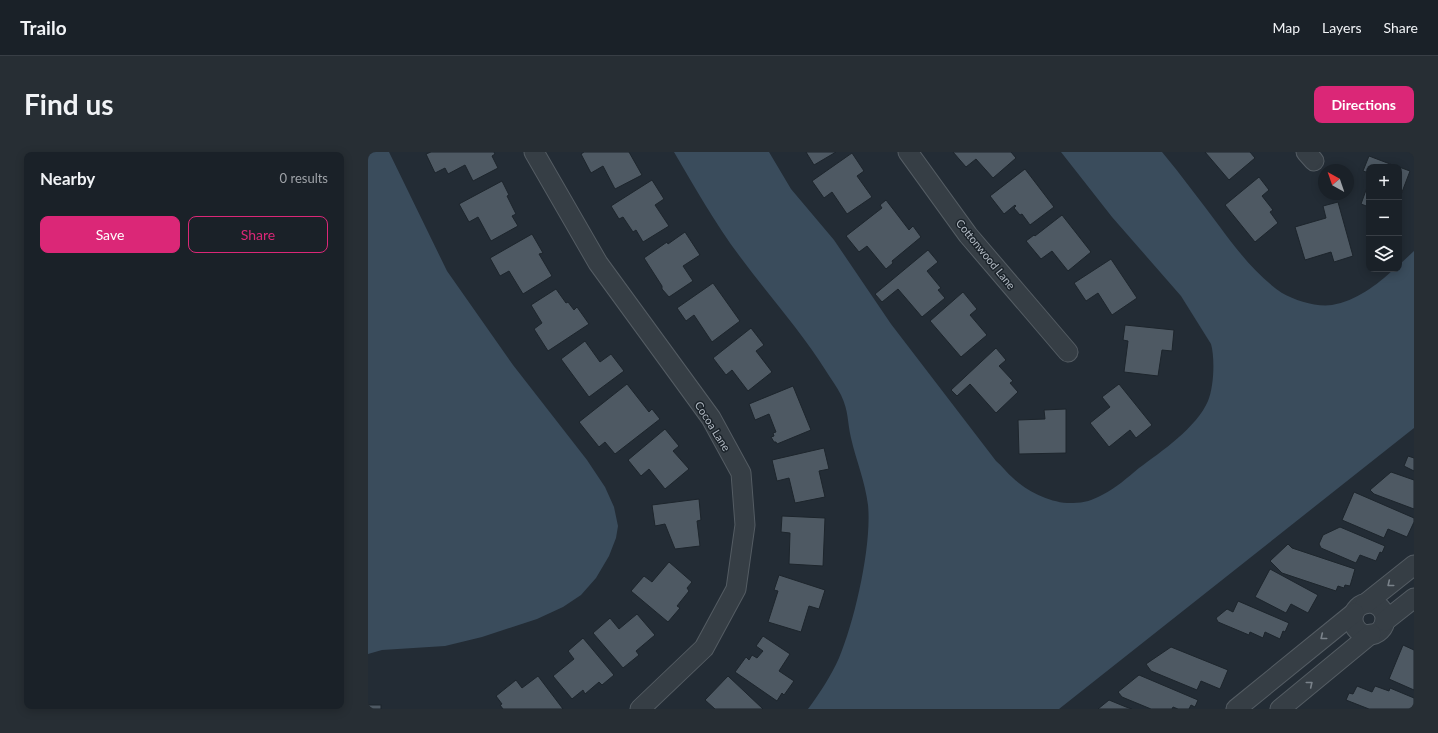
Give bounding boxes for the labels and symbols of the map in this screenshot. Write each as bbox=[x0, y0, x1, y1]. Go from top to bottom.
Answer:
north arrow bbox=[1318, 164, 1354, 200]
street label: Cottonwood Lane bbox=[954, 216, 1018, 292]
street label: Cocoa Lane bbox=[693, 399, 734, 453]
one-way arrow bbox=[1387, 580, 1394, 587]
one-way arrow bbox=[1321, 633, 1328, 640]
one-way arrow bbox=[1306, 682, 1313, 689]

